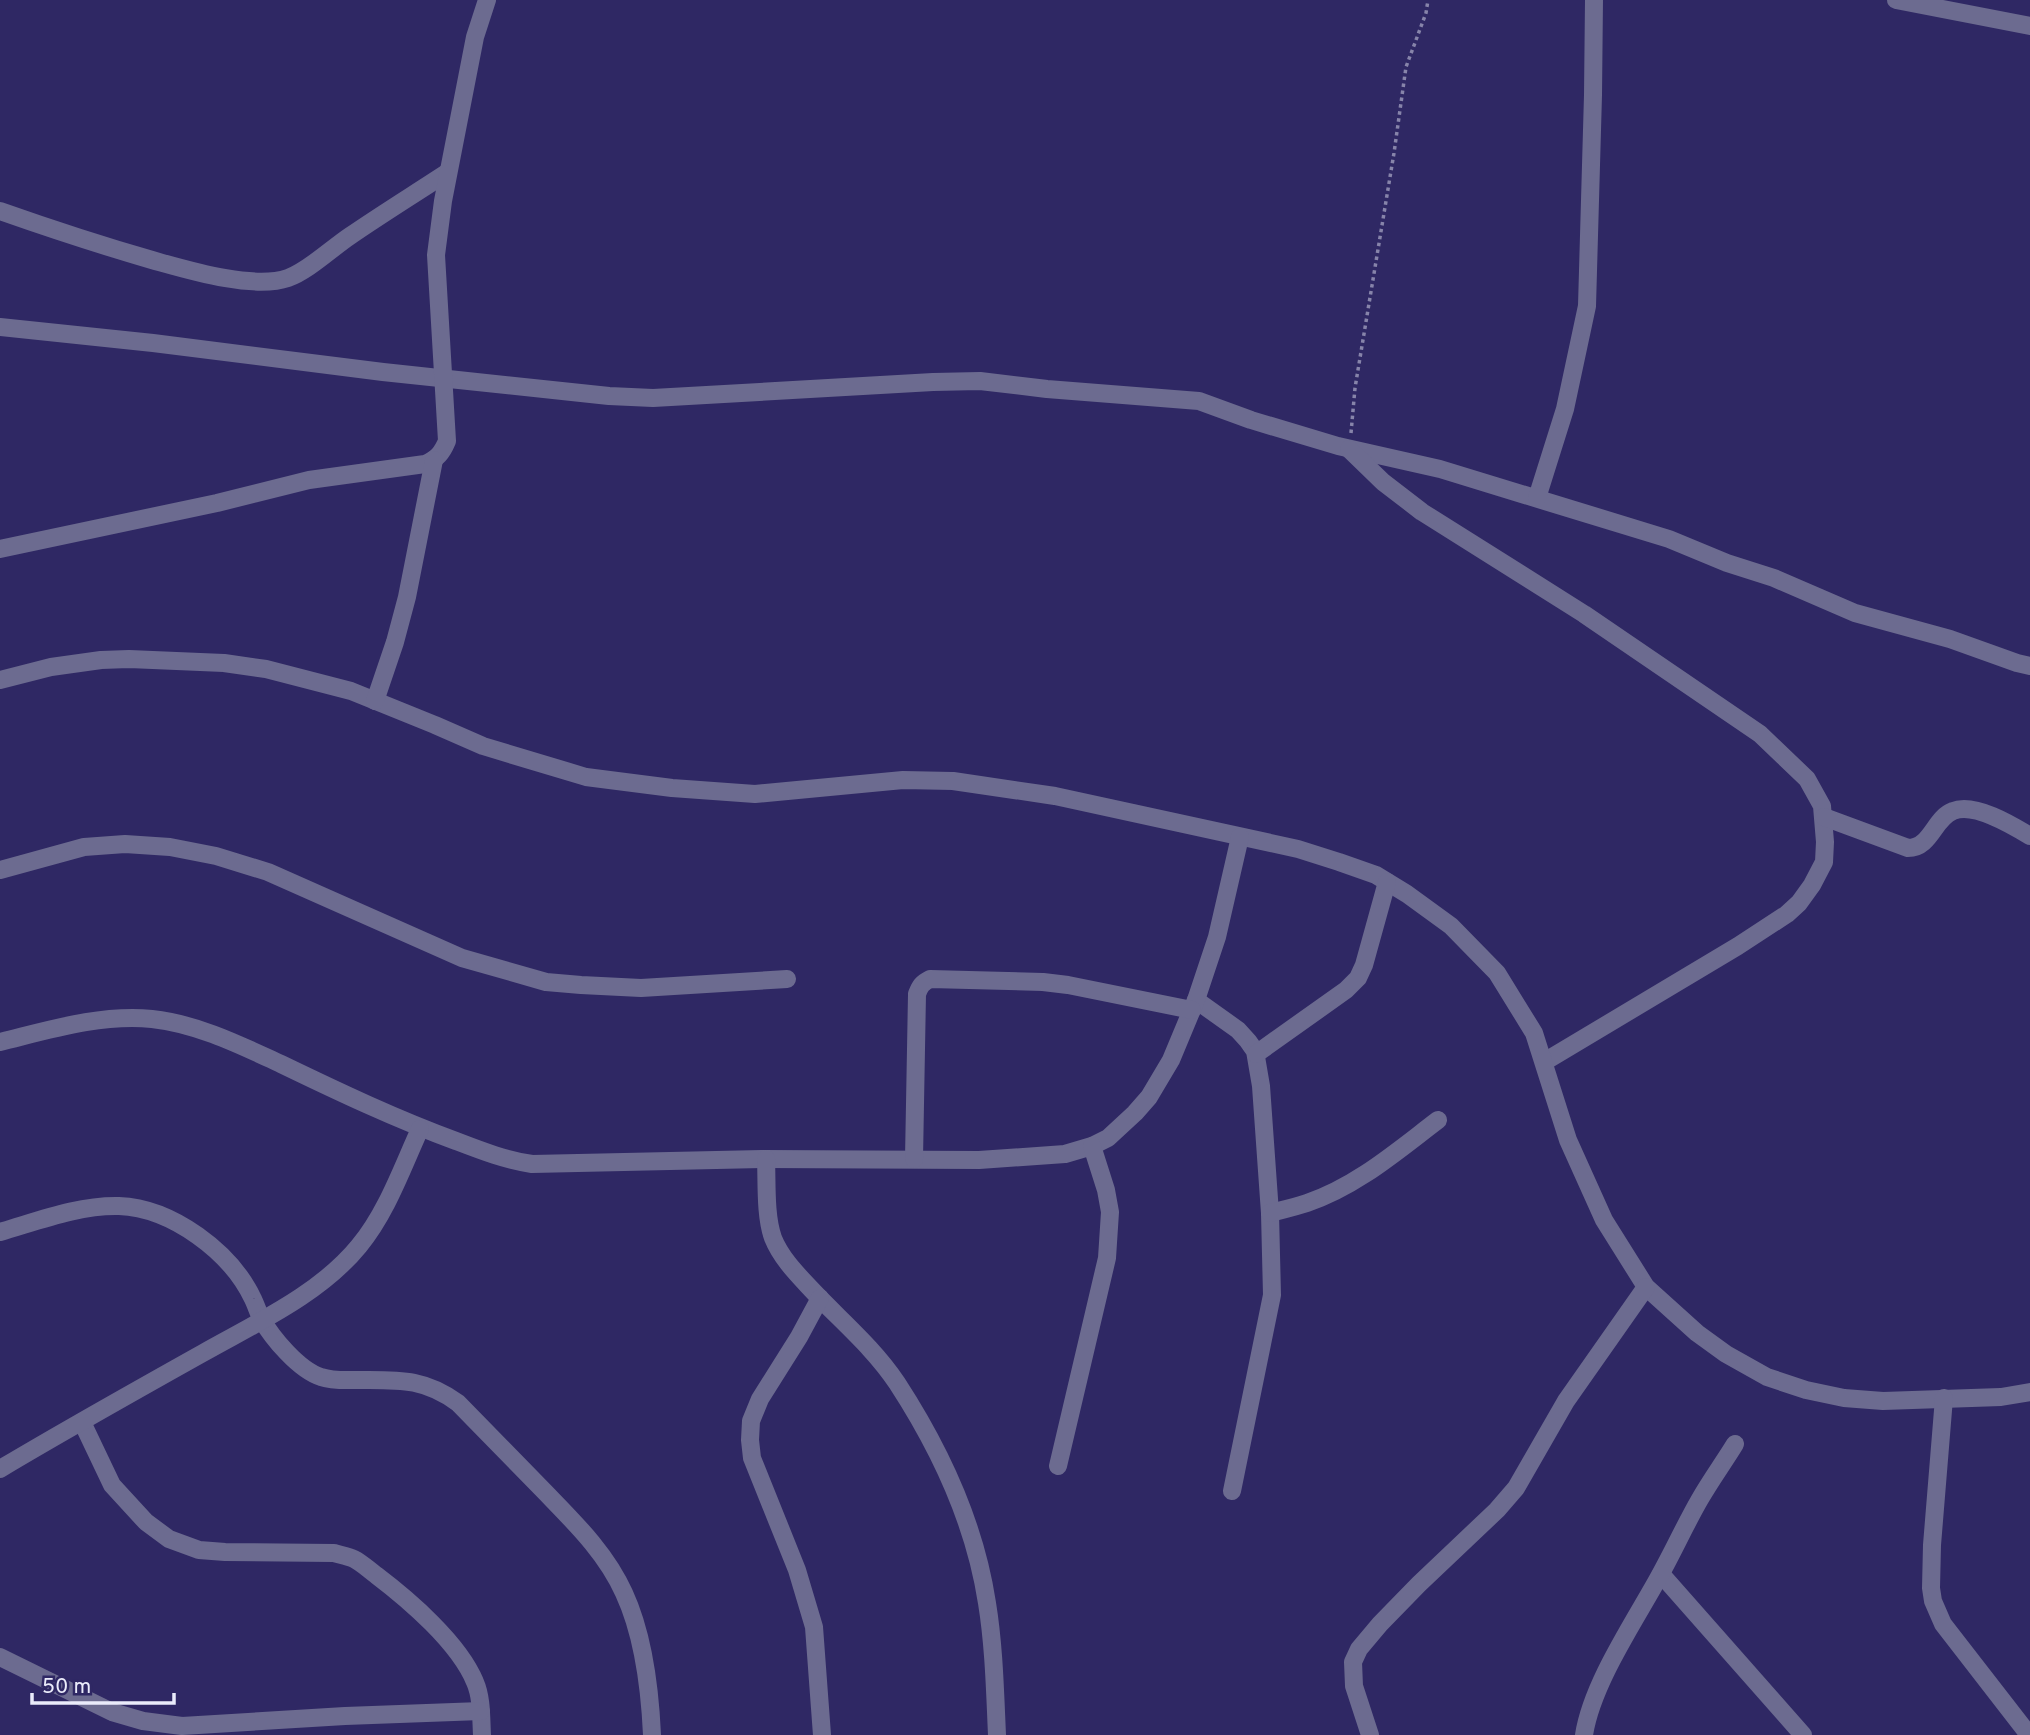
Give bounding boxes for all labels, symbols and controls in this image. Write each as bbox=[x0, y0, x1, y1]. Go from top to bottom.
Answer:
scale bar bbox=[32, 1662, 173, 1706]
text: 50 m bbox=[42, 1674, 91, 1701]

